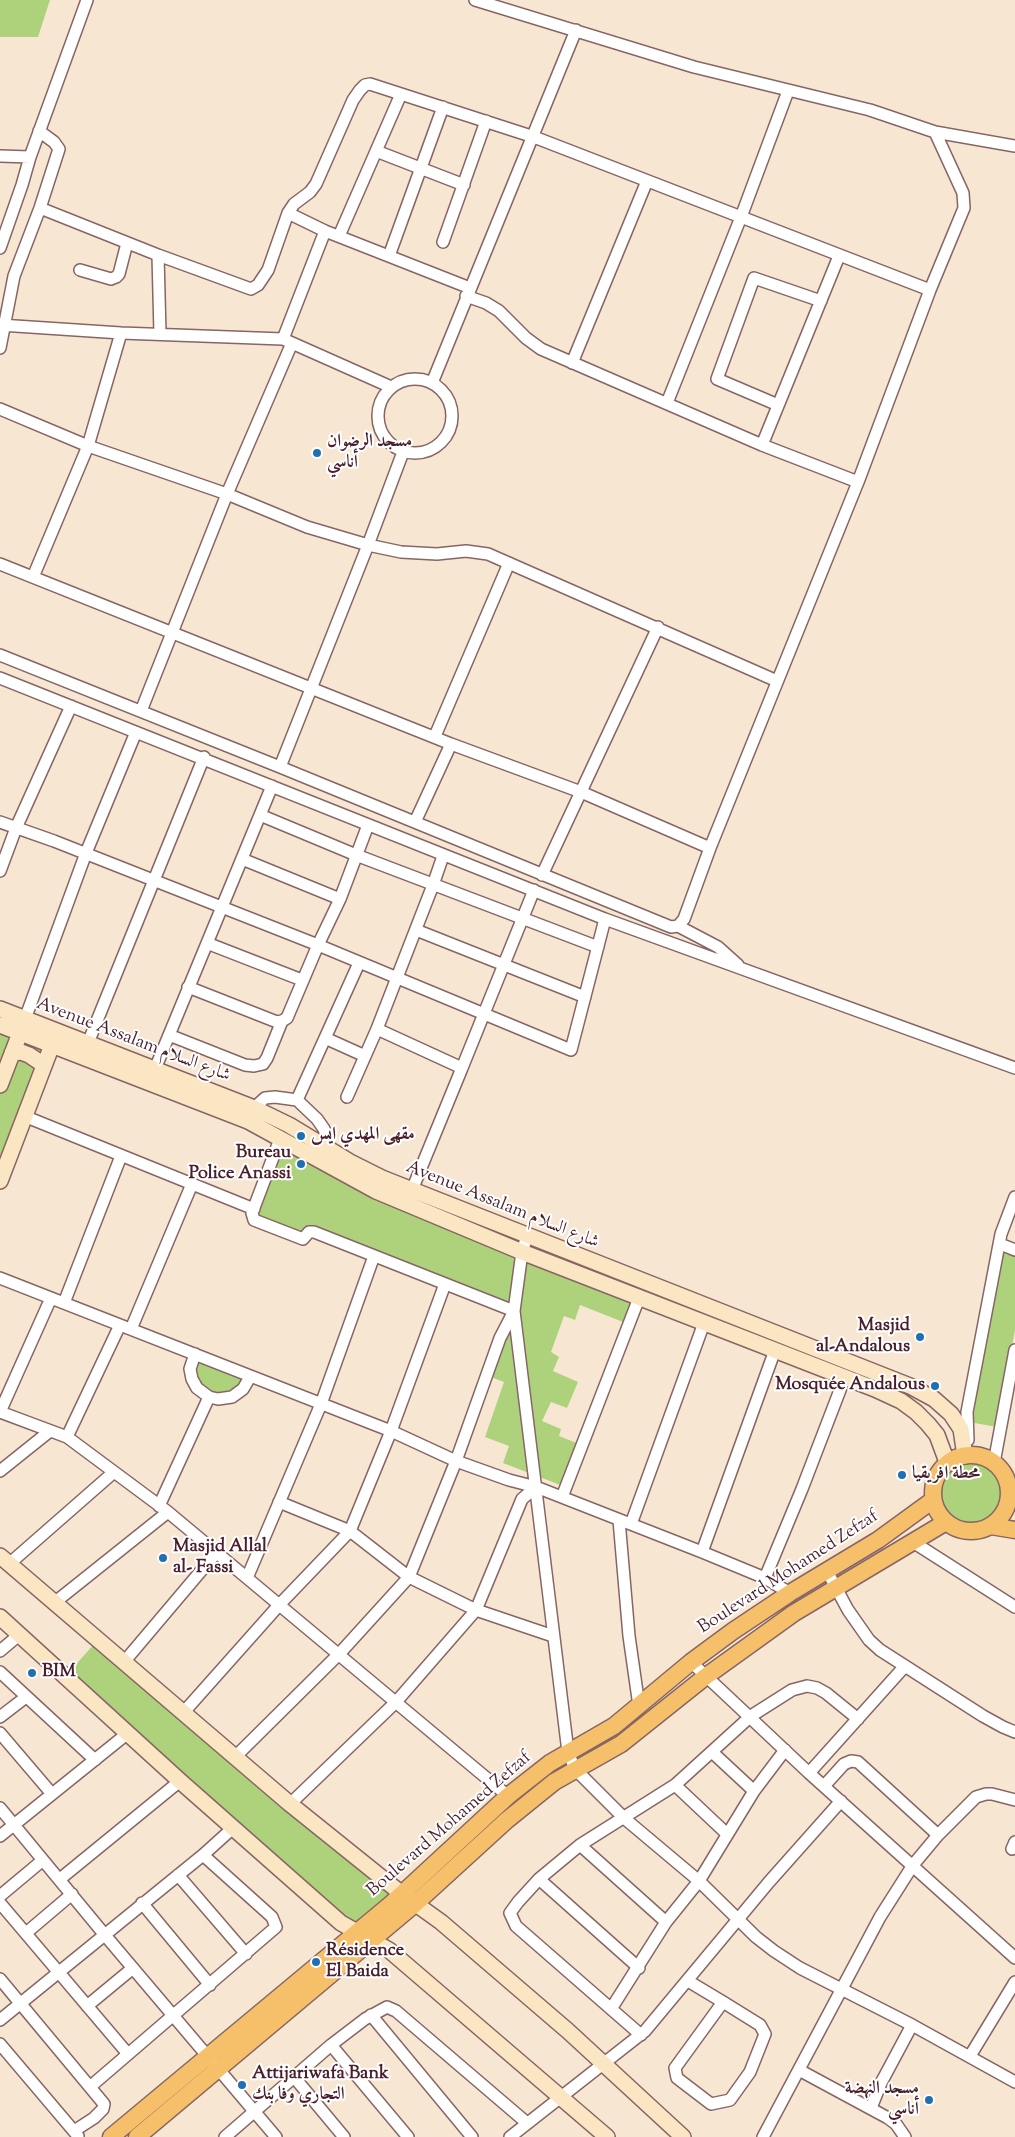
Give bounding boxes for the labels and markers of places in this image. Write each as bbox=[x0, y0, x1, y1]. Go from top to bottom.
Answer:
place label: مسجد الرضوان أناسي bbox=[327, 432, 412, 474]
marker: مسجد الرضوان أناسي bbox=[311, 447, 323, 459]
place label: مقهى المهدي ايس bbox=[311, 1125, 415, 1147]
marker: مقهى المهدي ايس bbox=[295, 1130, 307, 1142]
place label: Bureau Police Anassi bbox=[189, 1143, 291, 1186]
marker: Bureau Police Anassi bbox=[295, 1158, 307, 1170]
place label: Masjid al-Andalous bbox=[816, 1316, 910, 1358]
marker: Masjid al-Andalous bbox=[914, 1331, 926, 1343]
place label: Mosquée Andalous bbox=[775, 1375, 925, 1397]
marker: Mosquée Andalous bbox=[929, 1380, 941, 1392]
place label: محطة افريقيا bbox=[912, 1464, 980, 1486]
marker: محطة افريقيا bbox=[896, 1469, 908, 1481]
place label: Masjid Allal al- Fassi bbox=[173, 1537, 267, 1580]
marker: Masjid Allal al- Fassi bbox=[157, 1552, 169, 1564]
place label: BIM bbox=[42, 1662, 76, 1684]
marker: BIM bbox=[26, 1667, 38, 1679]
place label: Résidence El Baida bbox=[326, 1941, 404, 1984]
marker: Résidence El Baida bbox=[310, 1956, 322, 1968]
place label: Attijariwafa Bank التجاري وفا بنك bbox=[252, 2064, 389, 2106]
marker: Attijariwafa Bank التجاري وفا بنك bbox=[236, 2079, 248, 2091]
place label: مسجد النهضة أناسي bbox=[845, 2079, 919, 2122]
marker: مسجد النهضة أناسي bbox=[923, 2094, 935, 2106]

